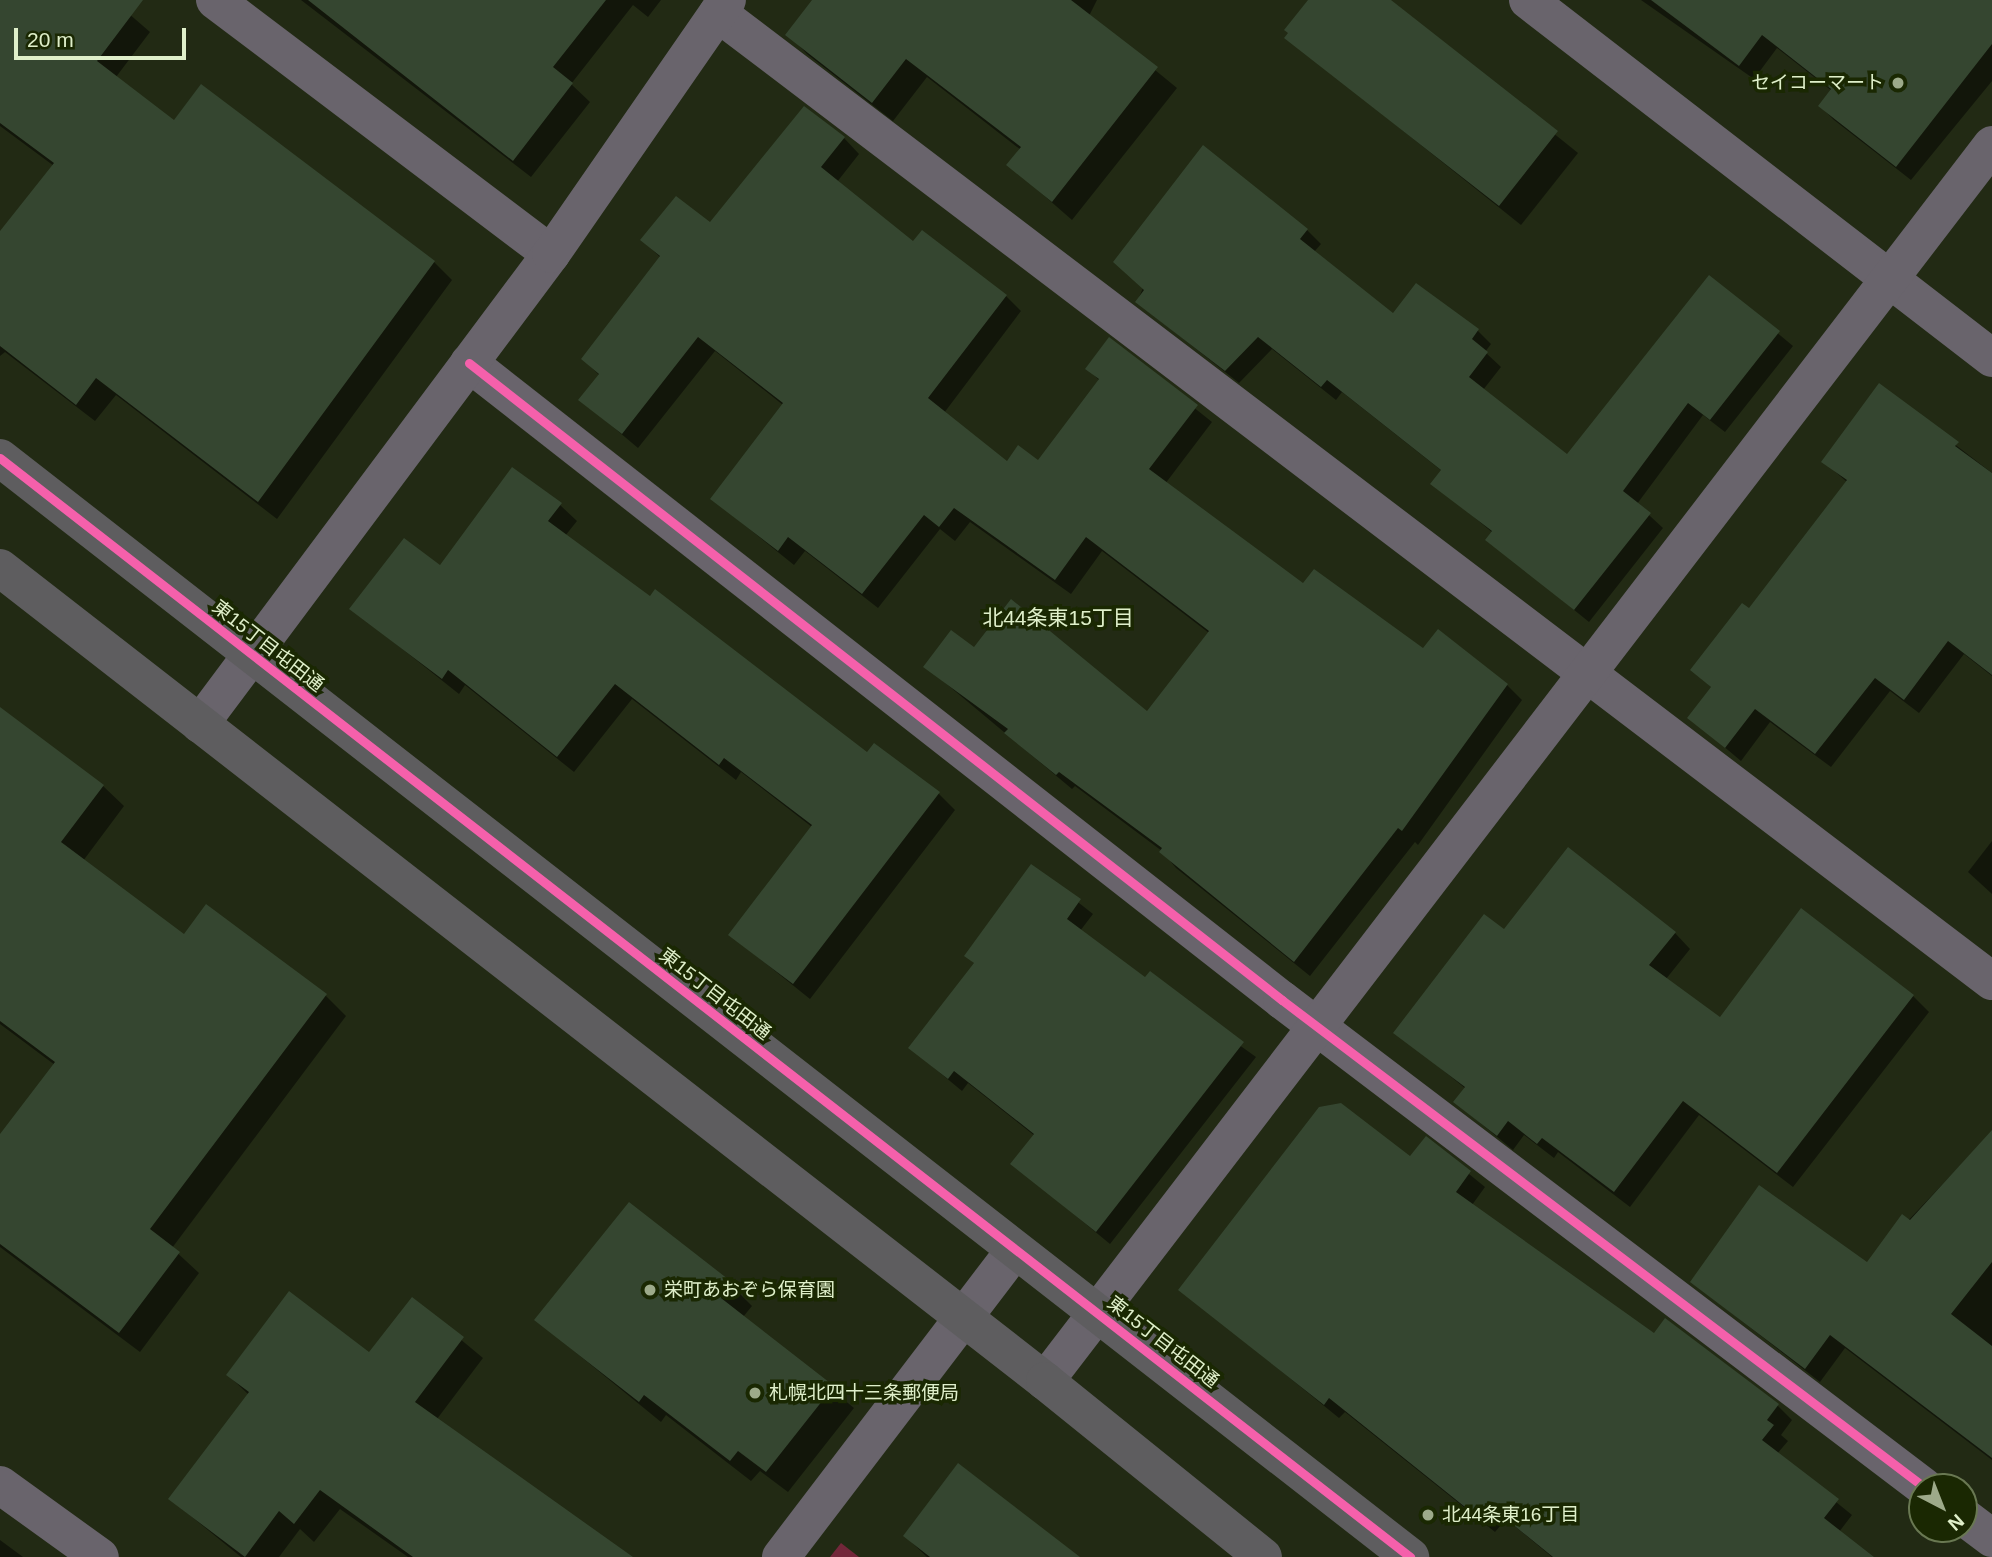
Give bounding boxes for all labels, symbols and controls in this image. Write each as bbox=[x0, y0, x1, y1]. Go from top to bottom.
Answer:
scale bar bbox=[18, 14, 189, 58]
text: 20 m bbox=[27, 28, 74, 51]
place label: セイコーマート bbox=[1751, 72, 1884, 94]
marker: セイコーマート bbox=[1890, 75, 1906, 91]
street label: 東15丁目屯田通 bbox=[208, 595, 328, 697]
district label: 北44条東15丁目 bbox=[982, 605, 1134, 631]
street label: 東15丁目屯田通 bbox=[655, 943, 775, 1045]
place label: 栄町あおぞら保育園 bbox=[664, 1279, 835, 1301]
marker: 栄町あおぞら保育園 bbox=[642, 1282, 658, 1298]
street label: 東15丁目屯田通 bbox=[1103, 1291, 1223, 1393]
place label: 札幌北四十三条郵便局 bbox=[769, 1382, 959, 1404]
marker: 札幌北四十三条郵便局 bbox=[747, 1385, 763, 1401]
north arrow bbox=[1908, 1473, 1978, 1543]
place label: 北44条東16丁目 bbox=[1442, 1504, 1579, 1526]
marker: 北44条東16丁目 bbox=[1420, 1507, 1436, 1523]
text: N bbox=[1944, 1510, 1968, 1535]

